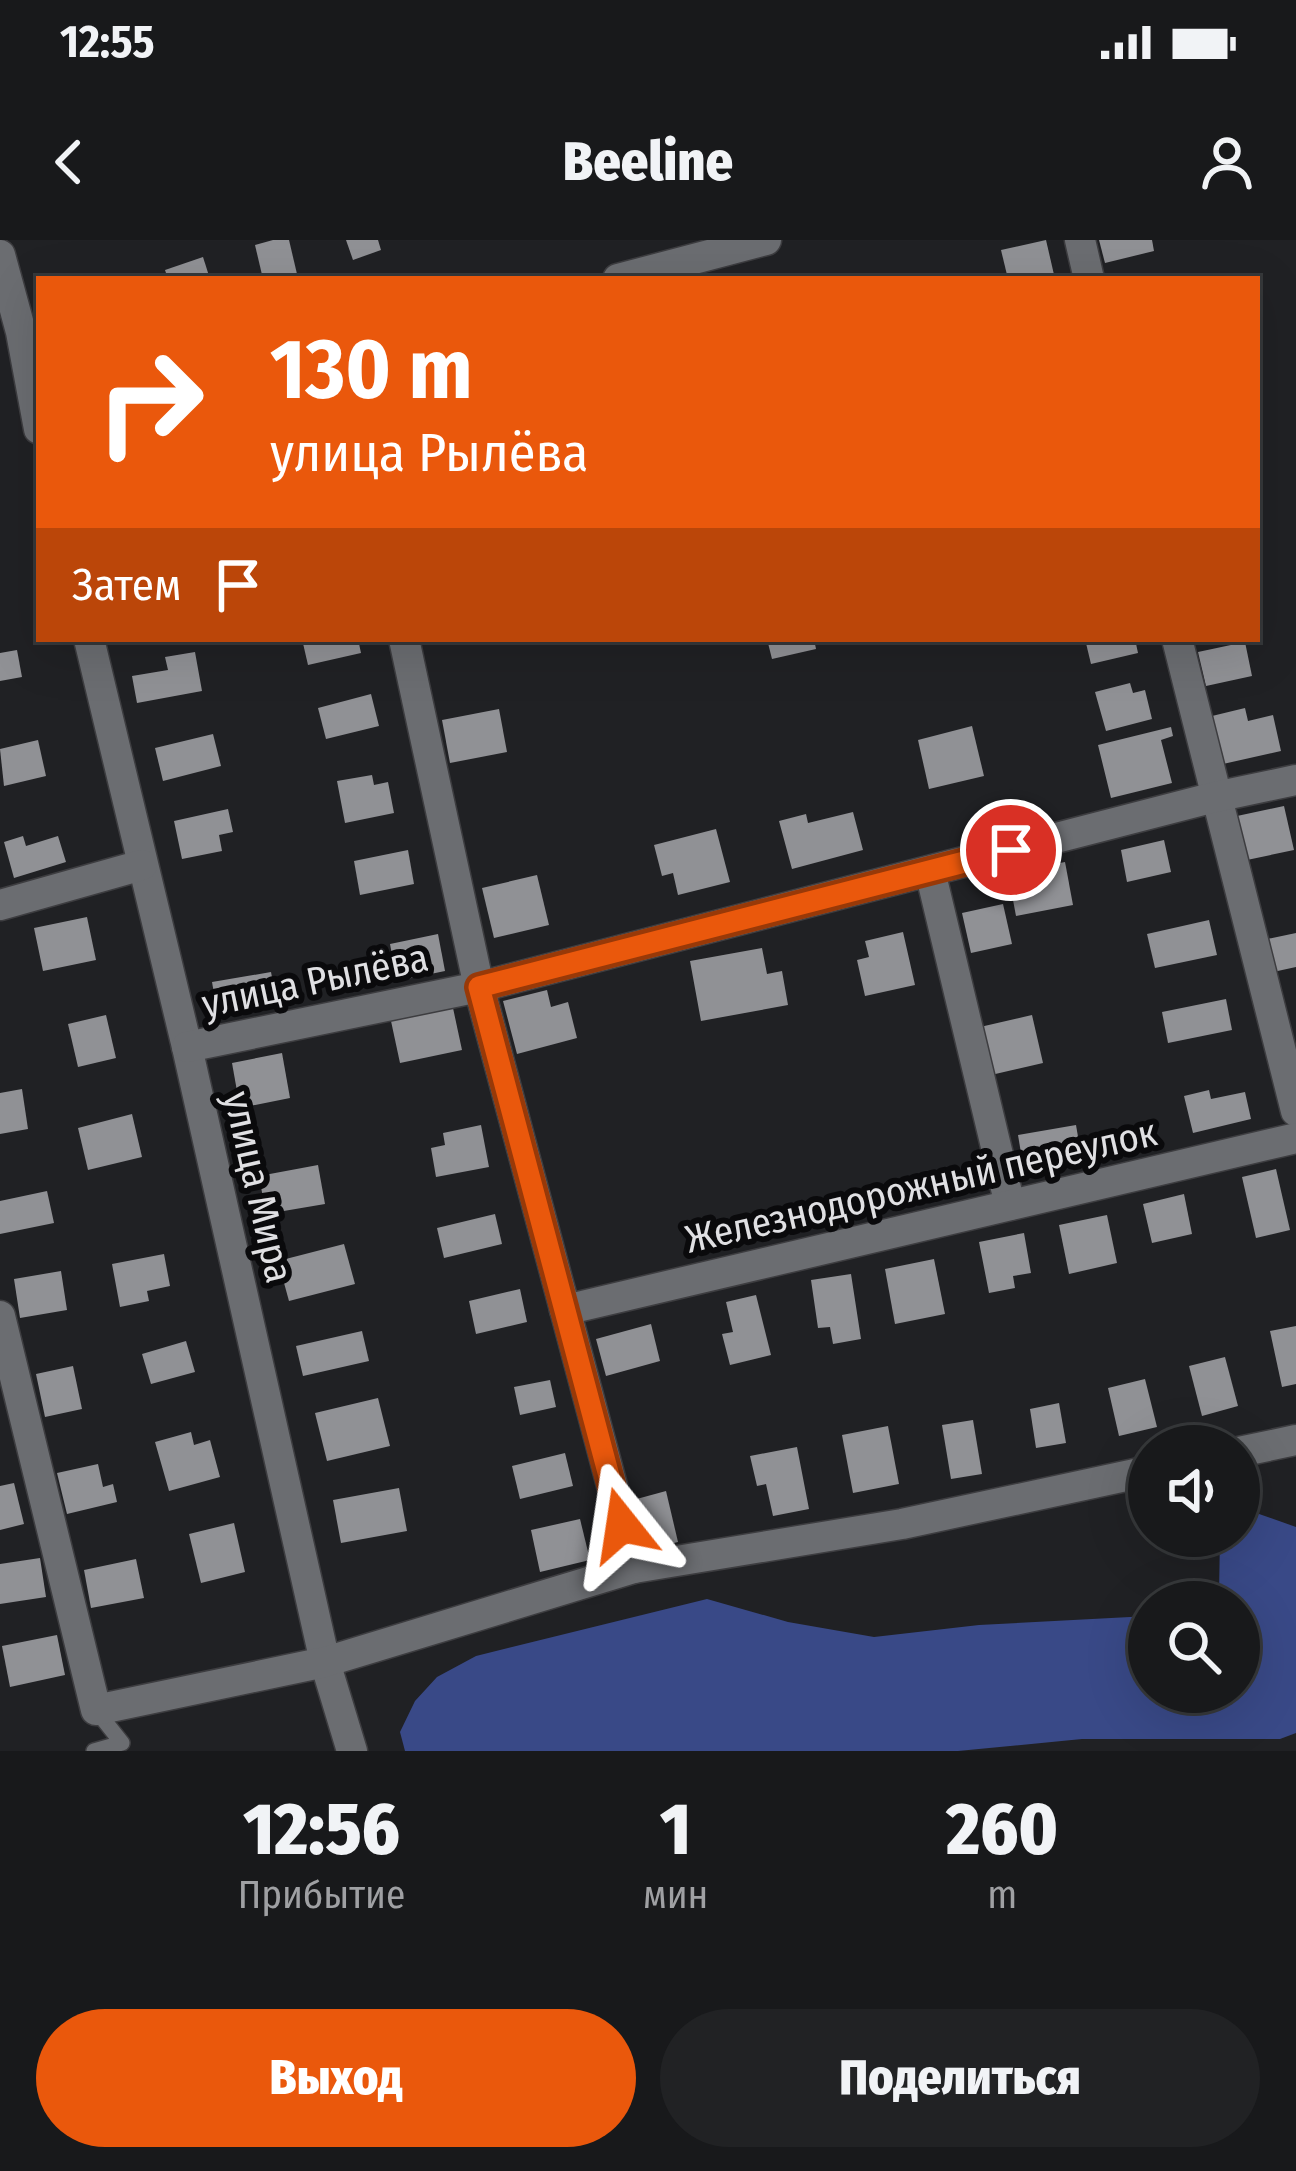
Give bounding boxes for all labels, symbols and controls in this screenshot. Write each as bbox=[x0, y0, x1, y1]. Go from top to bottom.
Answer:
text: 12:55 bbox=[60, 15, 155, 69]
icon: back bbox=[36, 129, 102, 195]
icon: person bbox=[1194, 129, 1260, 195]
text: Beeline bbox=[563, 130, 733, 194]
text: 130 m bbox=[270, 319, 473, 420]
icon: right bbox=[72, 324, 228, 480]
text: улица Рылёва bbox=[270, 421, 589, 485]
icon: arrive bbox=[205, 552, 271, 618]
text: Затем bbox=[72, 558, 181, 612]
pin bbox=[960, 799, 1062, 901]
icon: arrive bbox=[978, 817, 1044, 883]
street label: улица Рылёва bbox=[198, 935, 432, 1027]
street label: улица Мира bbox=[214, 1087, 302, 1287]
street label: Железнодорожный переулок bbox=[681, 1109, 1161, 1263]
map controls bbox=[1128, 1425, 1260, 1713]
button: sound bbox=[1128, 1425, 1260, 1557]
position arrow bbox=[559, 1462, 685, 1588]
button: search bbox=[1128, 1581, 1260, 1713]
text: 12:56 bbox=[243, 1787, 400, 1873]
text: 1 bbox=[660, 1787, 691, 1873]
text: 260 bbox=[946, 1787, 1058, 1873]
text: Прибытие bbox=[238, 1872, 405, 1918]
text: мин bbox=[643, 1872, 708, 1918]
text: m bbox=[987, 1872, 1017, 1918]
button: Выход bbox=[36, 2009, 636, 2147]
button: Поделиться bbox=[660, 2009, 1260, 2147]

